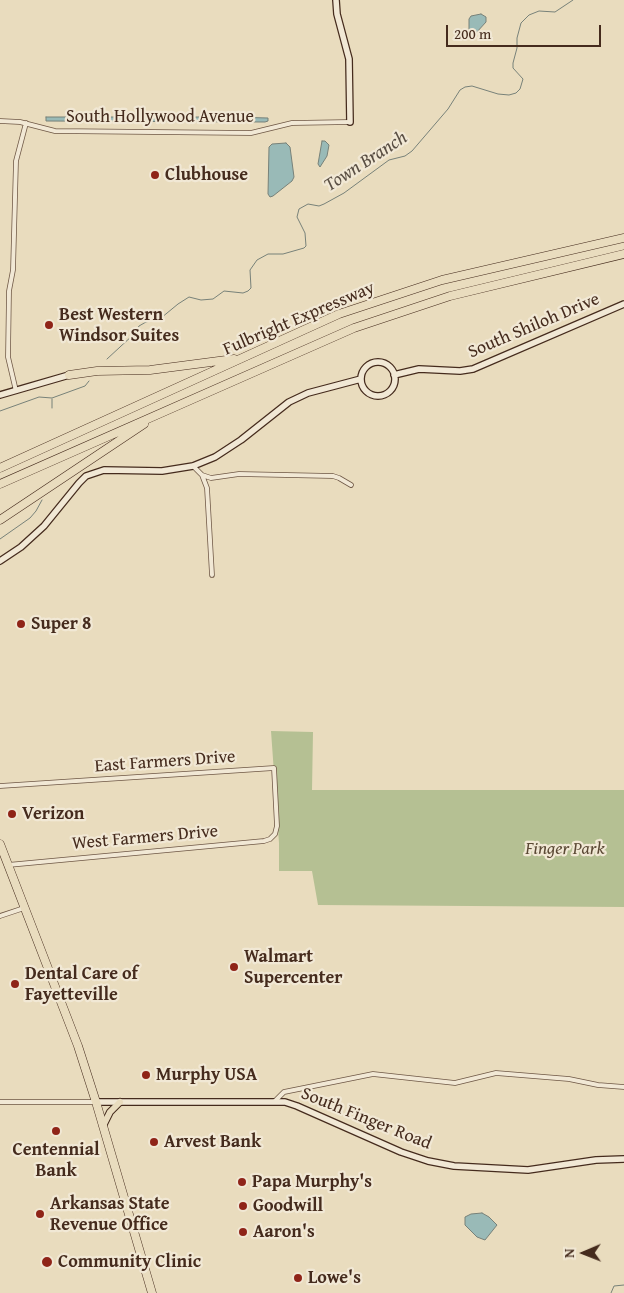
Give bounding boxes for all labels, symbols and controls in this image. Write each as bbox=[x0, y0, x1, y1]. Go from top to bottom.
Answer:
scale bar bbox=[449, 15, 604, 47]
text: 200 m bbox=[454, 23, 491, 44]
street label: South Hollywood Avenue bbox=[66, 106, 254, 128]
water label: Town Branch bbox=[320, 127, 412, 197]
place label: Clubhouse bbox=[165, 164, 248, 186]
marker: Clubhouse bbox=[149, 169, 161, 181]
street label: Fulbright Expressway bbox=[220, 277, 378, 361]
street label: South Shiloh Drive bbox=[465, 289, 603, 363]
place label: Best Western Windsor Suites bbox=[59, 304, 179, 346]
marker: Best Western Windsor Suites bbox=[43, 319, 55, 331]
place label: Super 8 bbox=[31, 613, 91, 635]
marker: Super 8 bbox=[15, 618, 27, 630]
street label: East Farmers Drive bbox=[94, 746, 236, 778]
place label: Verizon bbox=[22, 803, 84, 825]
marker: Verizon bbox=[6, 808, 18, 820]
street label: West Farmers Drive bbox=[71, 821, 219, 855]
park label: Finger Park bbox=[525, 838, 605, 860]
place label: Walmart Supercenter bbox=[244, 946, 343, 989]
marker: Walmart Supercenter bbox=[228, 961, 240, 973]
place label: Dental Care of Fayetteville bbox=[25, 963, 138, 1006]
marker: Dental Care of Fayetteville bbox=[9, 978, 21, 990]
place label: Murphy USA bbox=[156, 1064, 257, 1086]
marker: Murphy USA bbox=[140, 1069, 152, 1081]
street label: South Finger Road bbox=[298, 1083, 434, 1155]
marker: Centennial Bank bbox=[50, 1125, 62, 1137]
place label: Arvest Bank bbox=[164, 1131, 261, 1153]
marker: Arvest Bank bbox=[148, 1136, 160, 1148]
place label: Centennial Bank bbox=[13, 1139, 99, 1182]
place label: Papa Murphy's bbox=[252, 1171, 372, 1193]
marker: Papa Murphy's bbox=[236, 1176, 248, 1188]
place label: Arkansas State Revenue Office bbox=[50, 1193, 170, 1236]
place label: Goodwill bbox=[253, 1195, 323, 1217]
marker: Goodwill bbox=[237, 1200, 249, 1212]
marker: Arkansas State Revenue Office bbox=[34, 1208, 46, 1220]
place label: Aaron's bbox=[253, 1221, 315, 1243]
marker: Aaron's bbox=[237, 1226, 249, 1238]
north arrow bbox=[559, 1228, 609, 1278]
text: N bbox=[559, 1248, 579, 1258]
place label: Community Clinic bbox=[58, 1251, 201, 1273]
marker: Community Clinic bbox=[40, 1255, 54, 1269]
place label: Lowe's bbox=[308, 1267, 361, 1289]
marker: Lowe's bbox=[292, 1272, 304, 1284]

